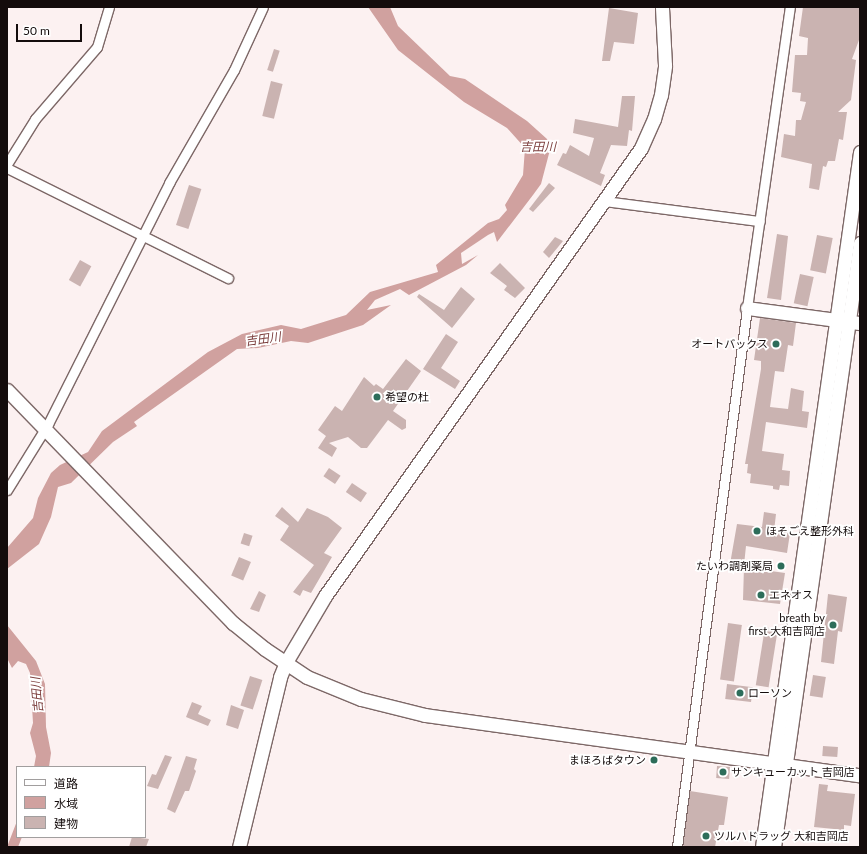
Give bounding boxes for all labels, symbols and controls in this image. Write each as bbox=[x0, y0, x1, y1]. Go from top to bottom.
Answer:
scale bar bbox=[18, 16, 84, 42]
text: 50 m bbox=[23, 23, 50, 38]
water label: 吉田川 bbox=[520, 140, 556, 154]
water label: 吉田川 bbox=[244, 329, 282, 349]
place label: オートバックス bbox=[691, 337, 768, 351]
marker: オートバックス bbox=[771, 339, 781, 349]
place label: 希望の杜 bbox=[385, 390, 429, 404]
marker: 希望の杜 bbox=[372, 392, 382, 402]
place label: ほそごえ整形外科 bbox=[766, 524, 854, 538]
marker: ほそごえ整形外科 bbox=[751, 525, 763, 537]
place label: たいわ調剤薬局 bbox=[696, 559, 773, 573]
marker: たいわ調剤薬局 bbox=[776, 561, 786, 571]
place label: エネオス bbox=[769, 588, 813, 602]
marker: エネオス bbox=[756, 590, 766, 600]
place label: breath by first 大和吉岡店 bbox=[748, 612, 825, 638]
marker: breath by first 大和吉岡店 bbox=[828, 620, 838, 630]
water label: 吉田川 bbox=[28, 676, 46, 714]
place label: ローソン bbox=[748, 686, 792, 700]
marker: ローソン bbox=[735, 688, 745, 698]
place label: まほろばタウン bbox=[569, 753, 646, 767]
marker: まほろばタウン bbox=[649, 755, 659, 765]
place label: サンキューカット 吉岡店 bbox=[731, 765, 855, 779]
legend bbox=[16, 766, 146, 838]
marker: サンキューカット 吉岡店 bbox=[718, 767, 728, 777]
text: 道路 bbox=[54, 776, 78, 791]
text: 水域 bbox=[54, 796, 78, 811]
text: 建物 bbox=[54, 816, 78, 831]
place label: ツルハドラッグ 大和吉岡店 bbox=[714, 829, 849, 843]
marker: ツルハドラッグ 大和吉岡店 bbox=[701, 831, 711, 841]

